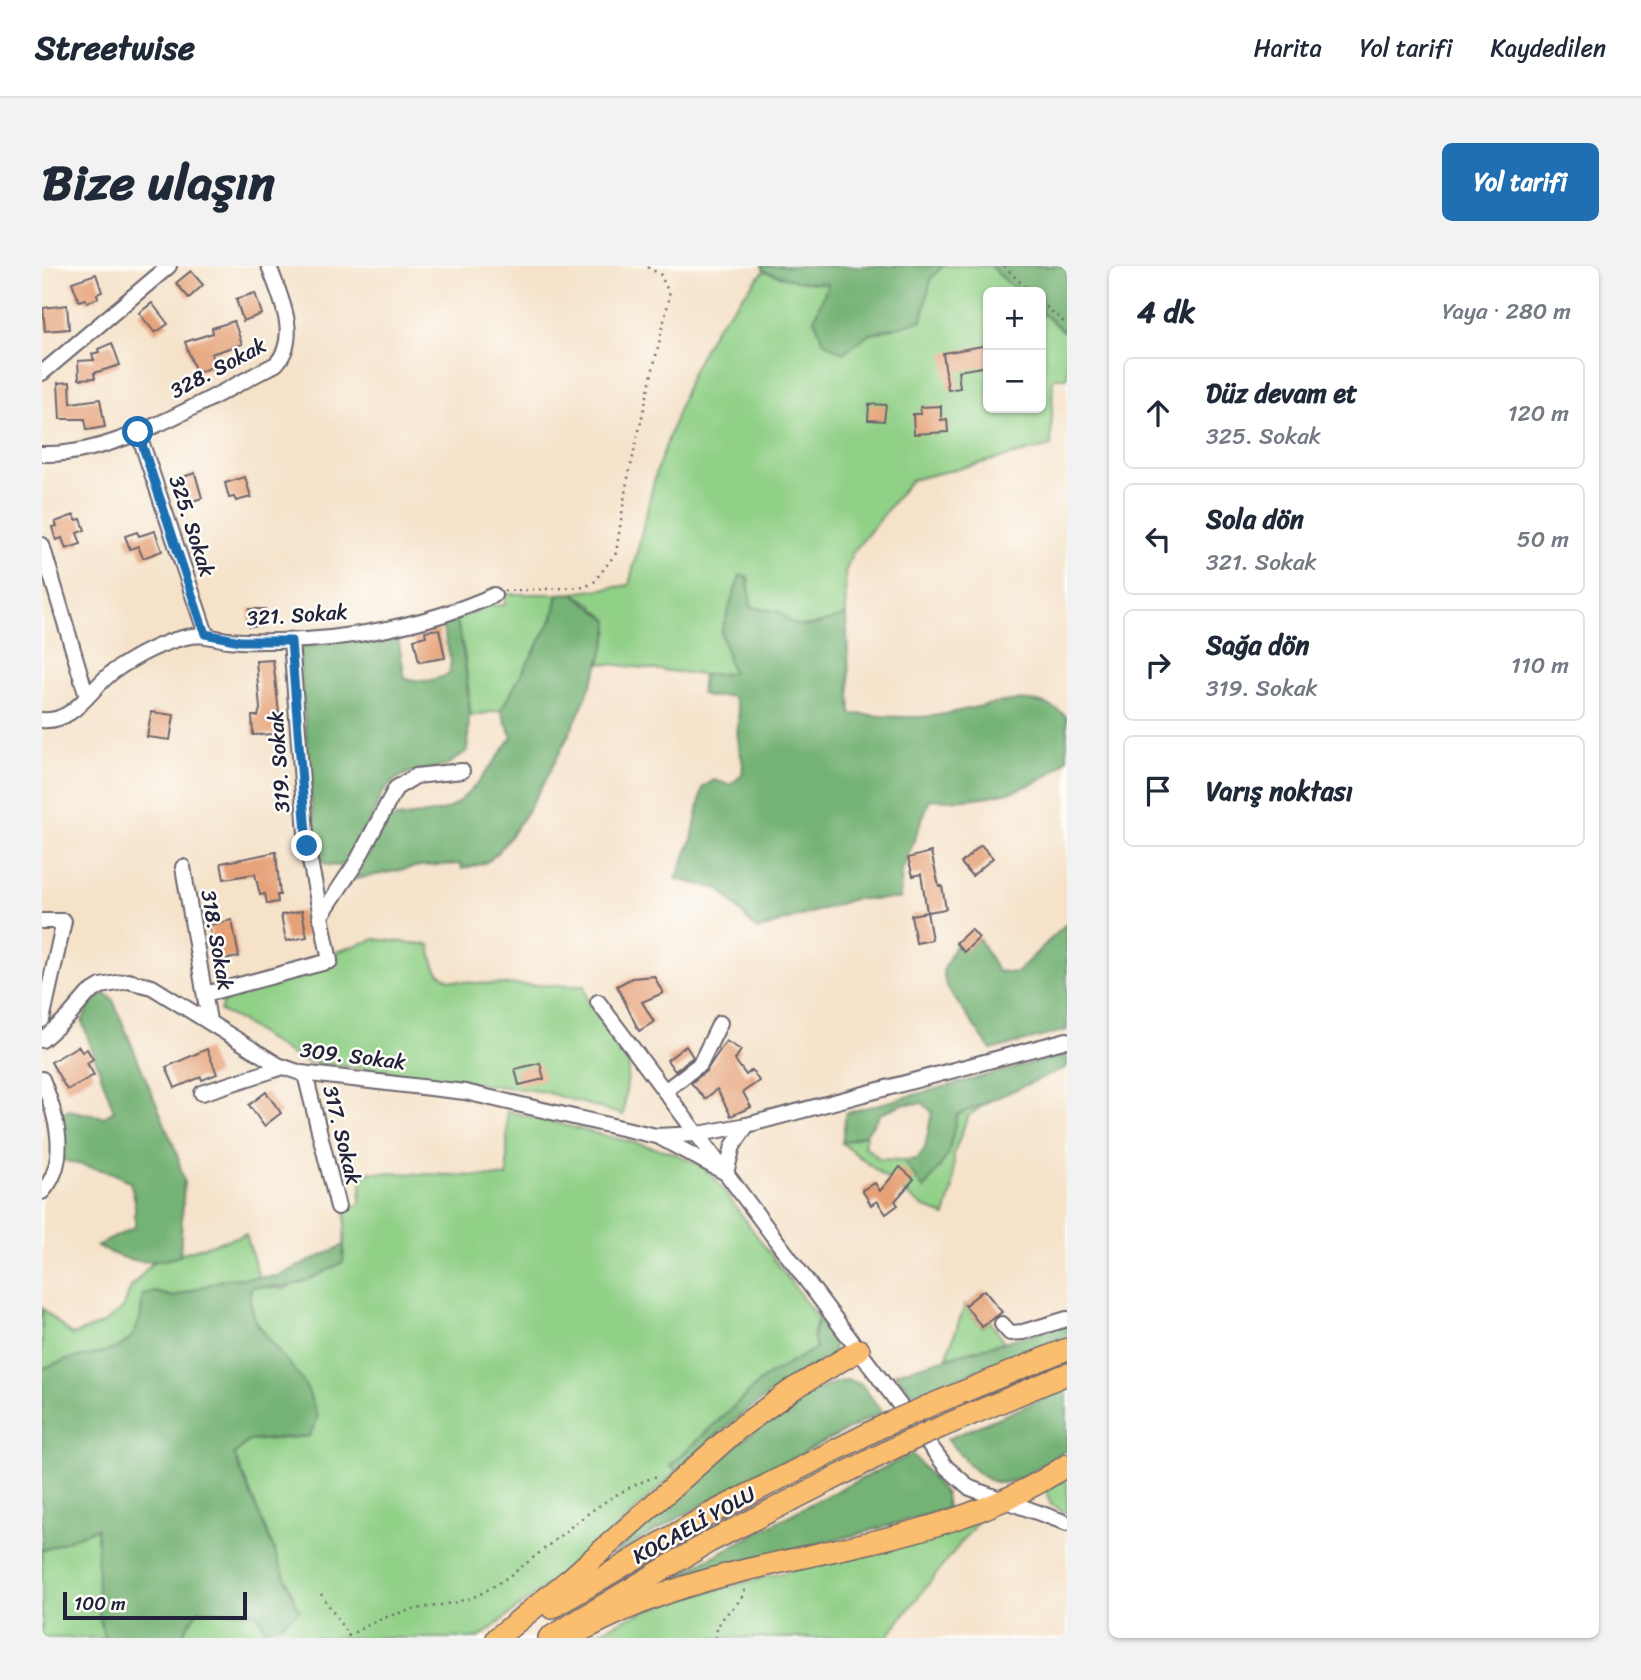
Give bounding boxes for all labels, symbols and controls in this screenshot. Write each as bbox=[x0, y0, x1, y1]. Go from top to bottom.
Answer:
text: Streetwise bbox=[35, 19, 195, 77]
text: Harita bbox=[1254, 27, 1322, 69]
text: Yol tarifi bbox=[1360, 27, 1453, 69]
text: Kaydedilen bbox=[1491, 27, 1606, 69]
text: Bize ulaşın bbox=[42, 139, 275, 226]
button: Yol tarifi bbox=[1442, 143, 1599, 221]
text: 4 dk bbox=[1137, 285, 1195, 339]
map controls bbox=[983, 287, 1046, 413]
button: + bbox=[983, 287, 1046, 350]
text: Yaya · 280 m bbox=[1442, 291, 1571, 332]
street label: 328. Sokak bbox=[163, 327, 273, 409]
button: − bbox=[983, 350, 1046, 413]
text: Düz devam et bbox=[1206, 370, 1357, 416]
text: 120 m bbox=[1508, 393, 1569, 434]
icon: ahead bbox=[1139, 394, 1177, 432]
route start bbox=[122, 416, 153, 447]
text: 325. Sokak bbox=[1206, 416, 1321, 457]
street label: 325. Sokak bbox=[158, 470, 226, 582]
text: Sola dön bbox=[1206, 496, 1304, 542]
text: 50 m bbox=[1517, 519, 1569, 560]
icon: left bbox=[1139, 520, 1177, 558]
text: 321. Sokak bbox=[1206, 542, 1317, 583]
street label: 321. Sokak bbox=[245, 593, 349, 637]
text: Sağa dön bbox=[1206, 622, 1309, 668]
text: 110 m bbox=[1511, 645, 1569, 686]
icon: right bbox=[1139, 646, 1177, 684]
text: 319. Sokak bbox=[1206, 668, 1318, 709]
street label: 319. Sokak bbox=[256, 710, 302, 814]
text: Varış noktası bbox=[1206, 768, 1353, 814]
icon: arrive bbox=[1139, 772, 1177, 810]
route end bbox=[291, 830, 322, 861]
street label: 318. Sokak bbox=[189, 887, 245, 993]
street label: 309. Sokak bbox=[298, 1031, 408, 1081]
street label: 317. Sokak bbox=[311, 1081, 373, 1189]
street label: KOCAELİ YOLU bbox=[625, 1475, 763, 1575]
text: 100 m bbox=[74, 1587, 126, 1620]
scale bar bbox=[63, 1589, 247, 1621]

